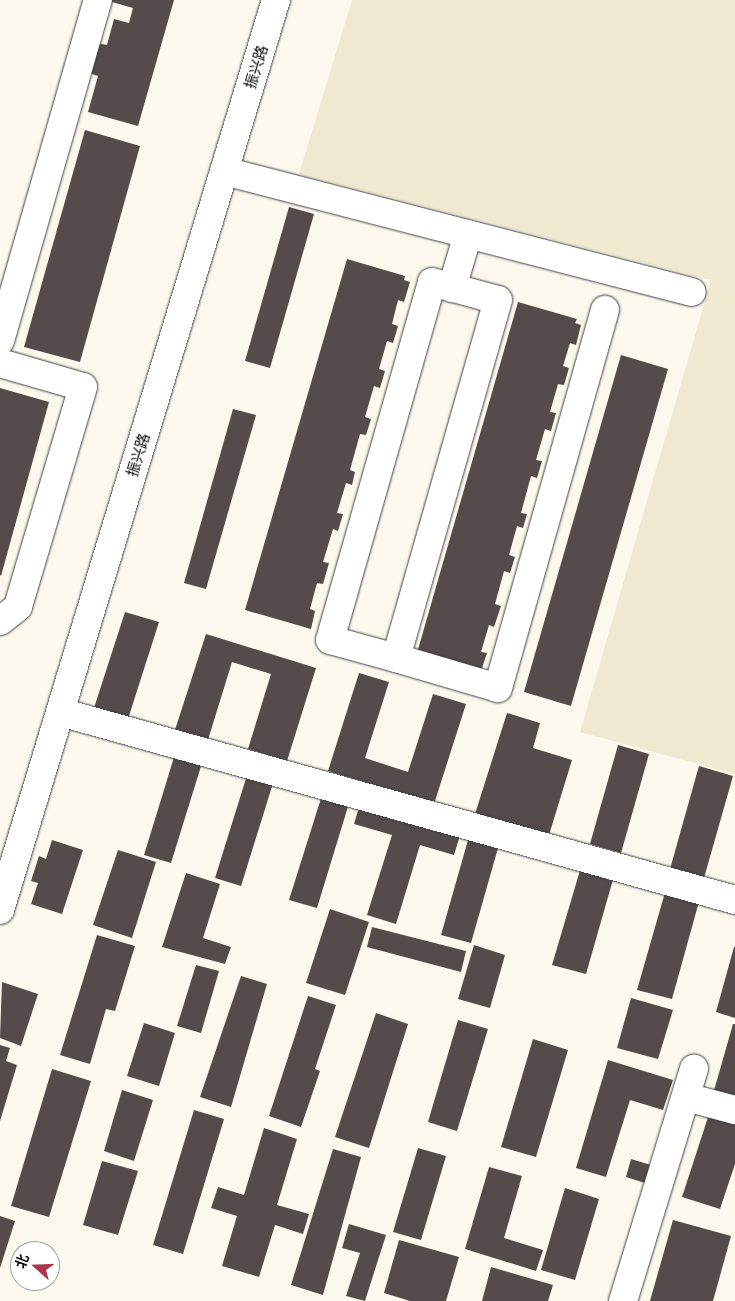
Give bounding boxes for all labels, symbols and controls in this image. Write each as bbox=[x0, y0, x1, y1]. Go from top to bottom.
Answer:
street label: 振兴路 bbox=[241, 43, 271, 91]
street label: 振兴路 bbox=[123, 431, 153, 479]
north arrow bbox=[10, 1241, 60, 1291]
text: 北 bbox=[10, 1251, 33, 1271]

